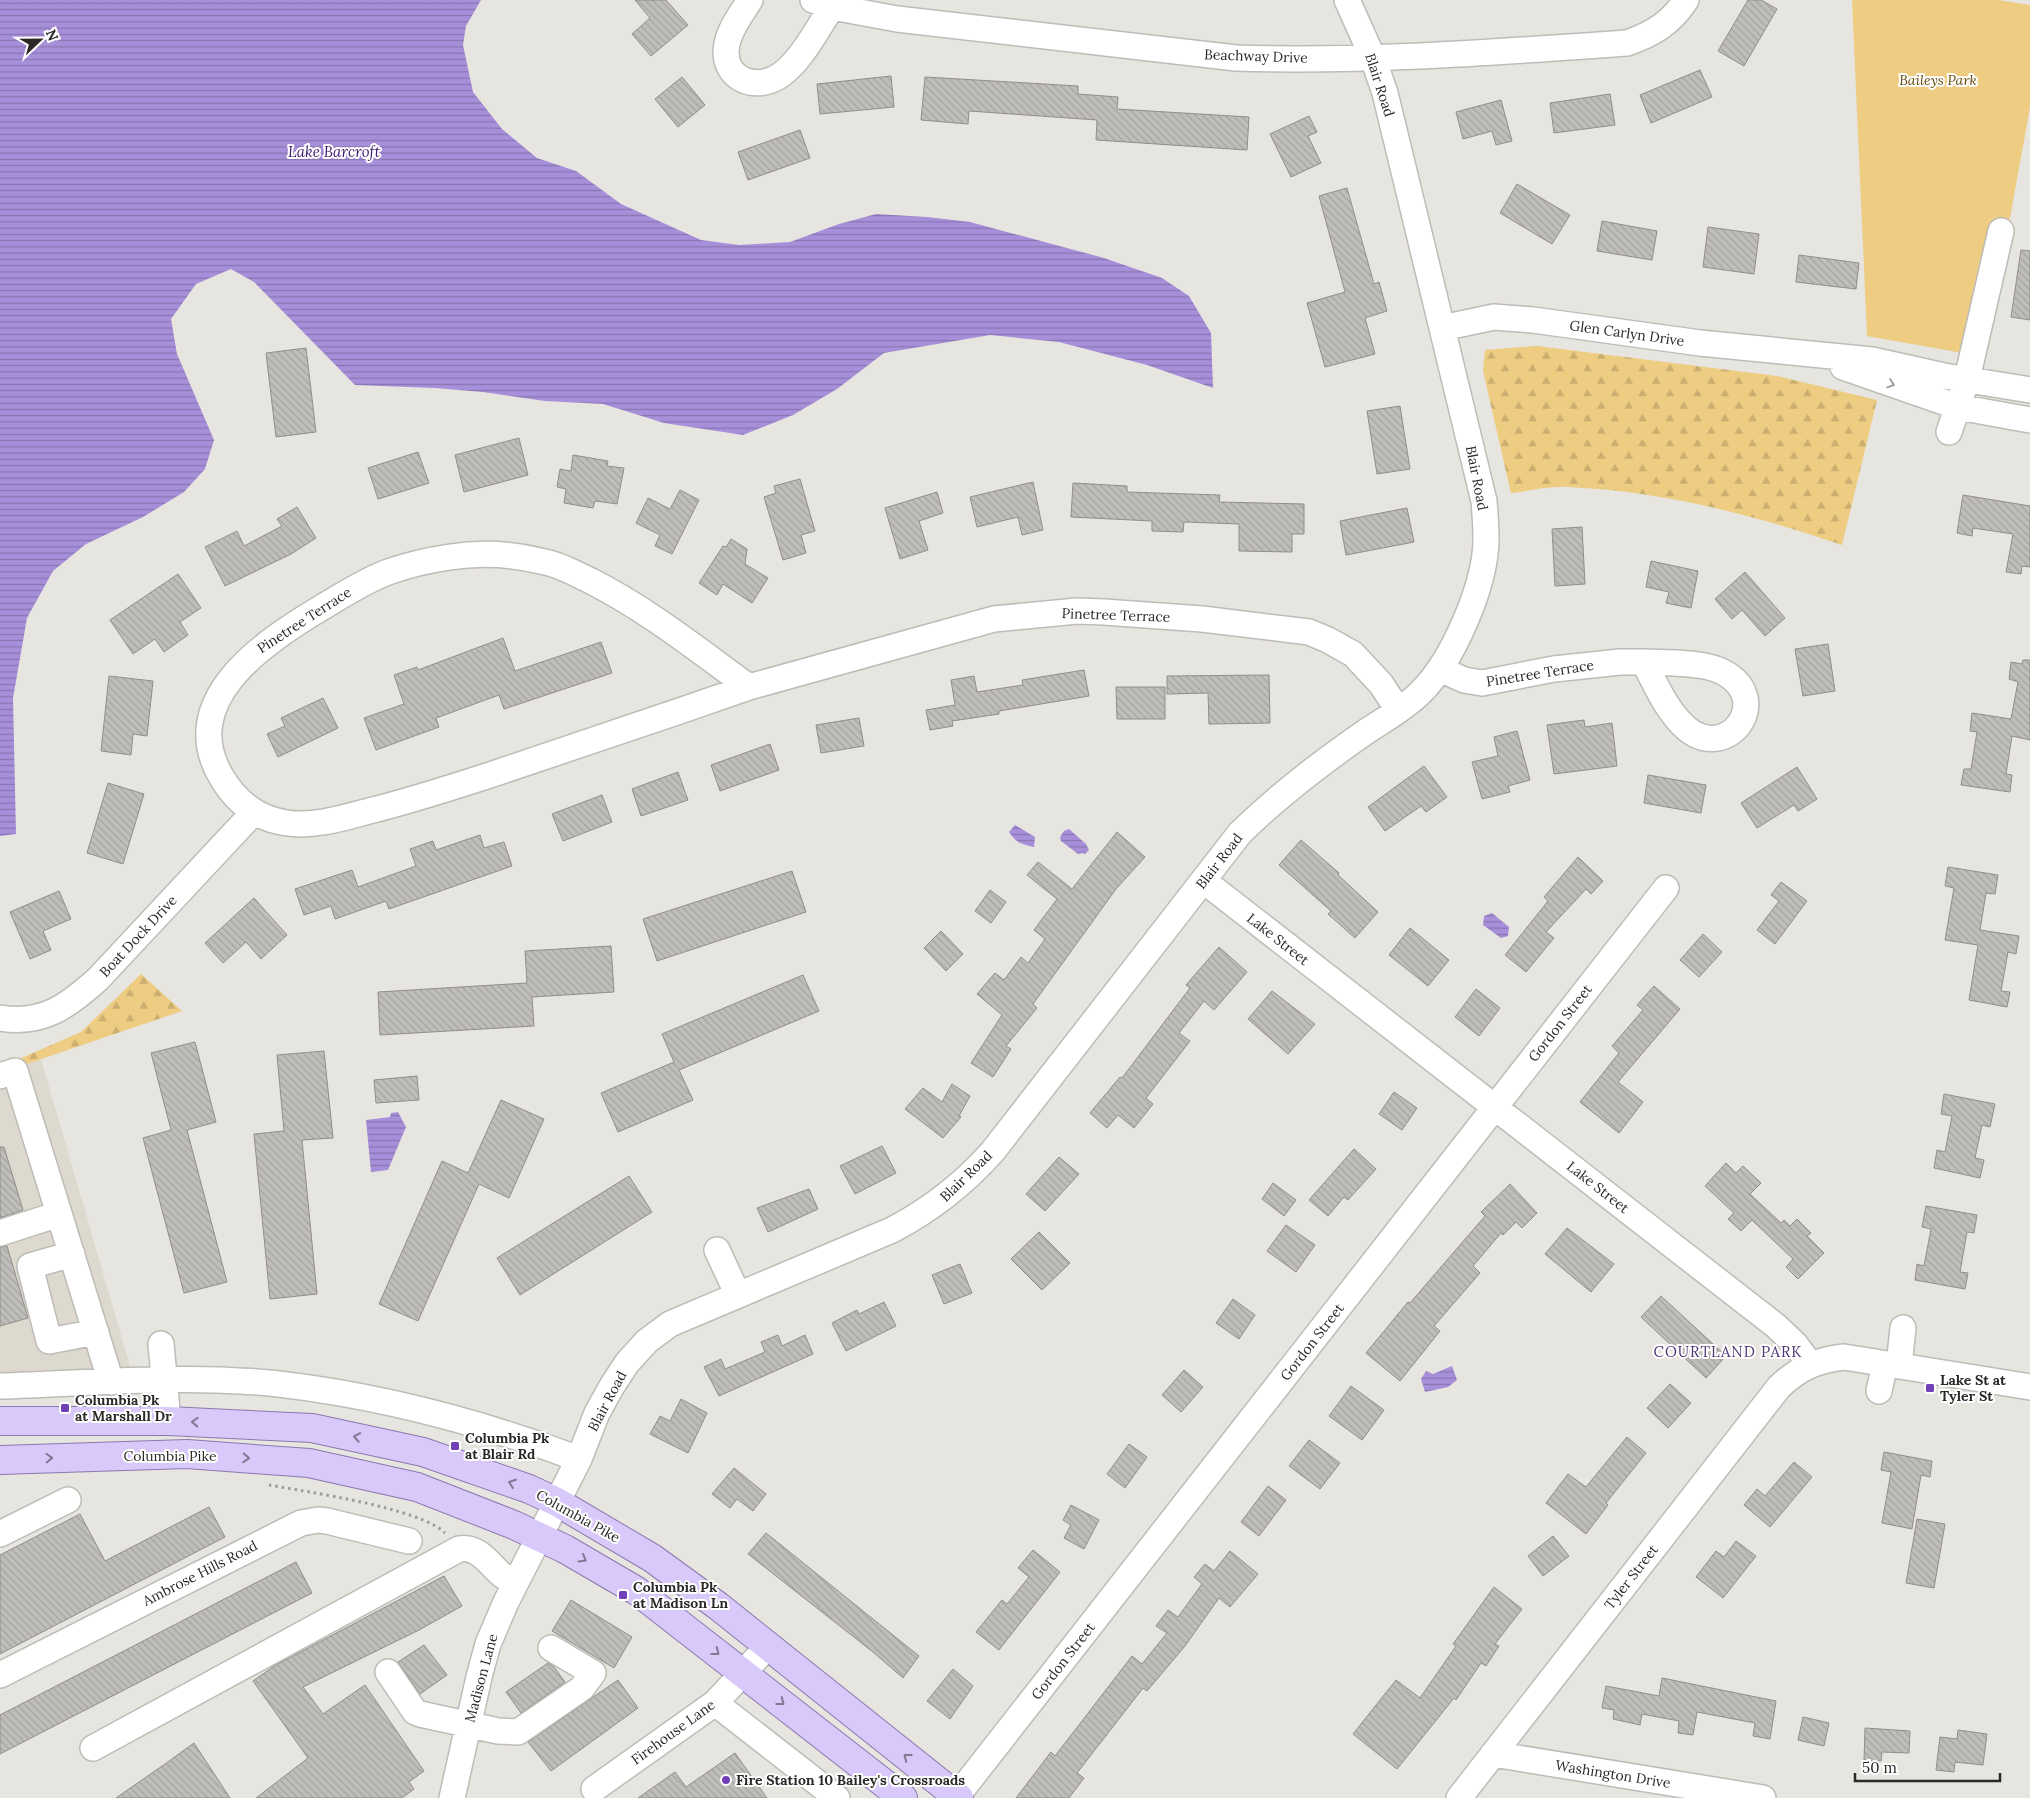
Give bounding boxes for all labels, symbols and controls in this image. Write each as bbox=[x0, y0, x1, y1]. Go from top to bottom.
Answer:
north arrow bbox=[15, 15, 65, 65]
text: N bbox=[42, 27, 62, 44]
street label: Beachway Drive bbox=[1204, 45, 1308, 67]
street label: Blair Road bbox=[1361, 51, 1399, 119]
park label: Baileys Park bbox=[1899, 71, 1977, 89]
water label: Lake Barcroft bbox=[288, 142, 380, 161]
street label: Glen Carlyn Drive bbox=[1569, 316, 1686, 350]
one-way arrow bbox=[1886, 378, 1895, 388]
street label: Blair Road bbox=[1462, 444, 1492, 512]
street label: Pinetree Terrace bbox=[254, 583, 355, 657]
street label: Pinetree Terrace bbox=[1061, 604, 1171, 626]
street label: Pinetree Terrace bbox=[1485, 656, 1595, 690]
street label: Blair Road bbox=[1192, 830, 1246, 892]
street label: Boat Dock Drive bbox=[95, 891, 181, 981]
street label: Lake Street bbox=[1243, 909, 1313, 969]
street label: Gordon Street bbox=[1524, 980, 1596, 1065]
street label: Blair Road bbox=[936, 1147, 996, 1205]
street label: Lake Street bbox=[1563, 1157, 1633, 1217]
street label: Gordon Street bbox=[1276, 1299, 1348, 1384]
district label: COURTLAND PARK bbox=[1653, 1342, 1803, 1361]
street label: Blair Road bbox=[584, 1368, 630, 1434]
place label: Lake St at Tyler St bbox=[1940, 1371, 2006, 1405]
marker: Lake St at Tyler St bbox=[1924, 1382, 1936, 1394]
place label: Columbia Pk at Marshall Dr bbox=[75, 1391, 172, 1425]
marker: Columbia Pk at Marshall Dr bbox=[59, 1402, 71, 1414]
one-way arrow bbox=[191, 1417, 199, 1428]
place label: Columbia Pk at Blair Rd bbox=[465, 1429, 550, 1463]
one-way arrow bbox=[353, 1432, 361, 1442]
marker: Columbia Pk at Blair Rd bbox=[449, 1440, 461, 1452]
street label: Columbia Pike bbox=[123, 1447, 217, 1465]
one-way arrow bbox=[45, 1453, 53, 1464]
one-way arrow bbox=[242, 1453, 250, 1464]
one-way arrow bbox=[509, 1479, 517, 1489]
street label: Columbia Pike bbox=[533, 1486, 623, 1547]
street label: Ambrose Hills Road bbox=[139, 1536, 260, 1610]
street label: Tyler Street bbox=[1600, 1541, 1662, 1613]
one-way arrow bbox=[578, 1552, 587, 1562]
place label: Columbia Pk at Madison Ln bbox=[633, 1578, 728, 1612]
marker: Columbia Pk at Madison Ln bbox=[617, 1589, 629, 1601]
street label: Gordon Street bbox=[1027, 1618, 1099, 1703]
street label: Madison Lane bbox=[461, 1631, 502, 1724]
one-way arrow bbox=[710, 1646, 719, 1654]
street label: Firehouse Lane bbox=[627, 1695, 719, 1769]
one-way arrow bbox=[775, 1697, 784, 1705]
scale bar bbox=[1855, 1750, 2000, 1782]
one-way arrow bbox=[904, 1753, 913, 1762]
street label: Washington Drive bbox=[1554, 1756, 1672, 1792]
text: 50 m bbox=[1862, 1758, 1897, 1777]
place label: Fire Station 10 Bailey's Crossroads bbox=[736, 1771, 965, 1789]
marker: Fire Station 10 Bailey's Crossroads bbox=[720, 1774, 732, 1786]

